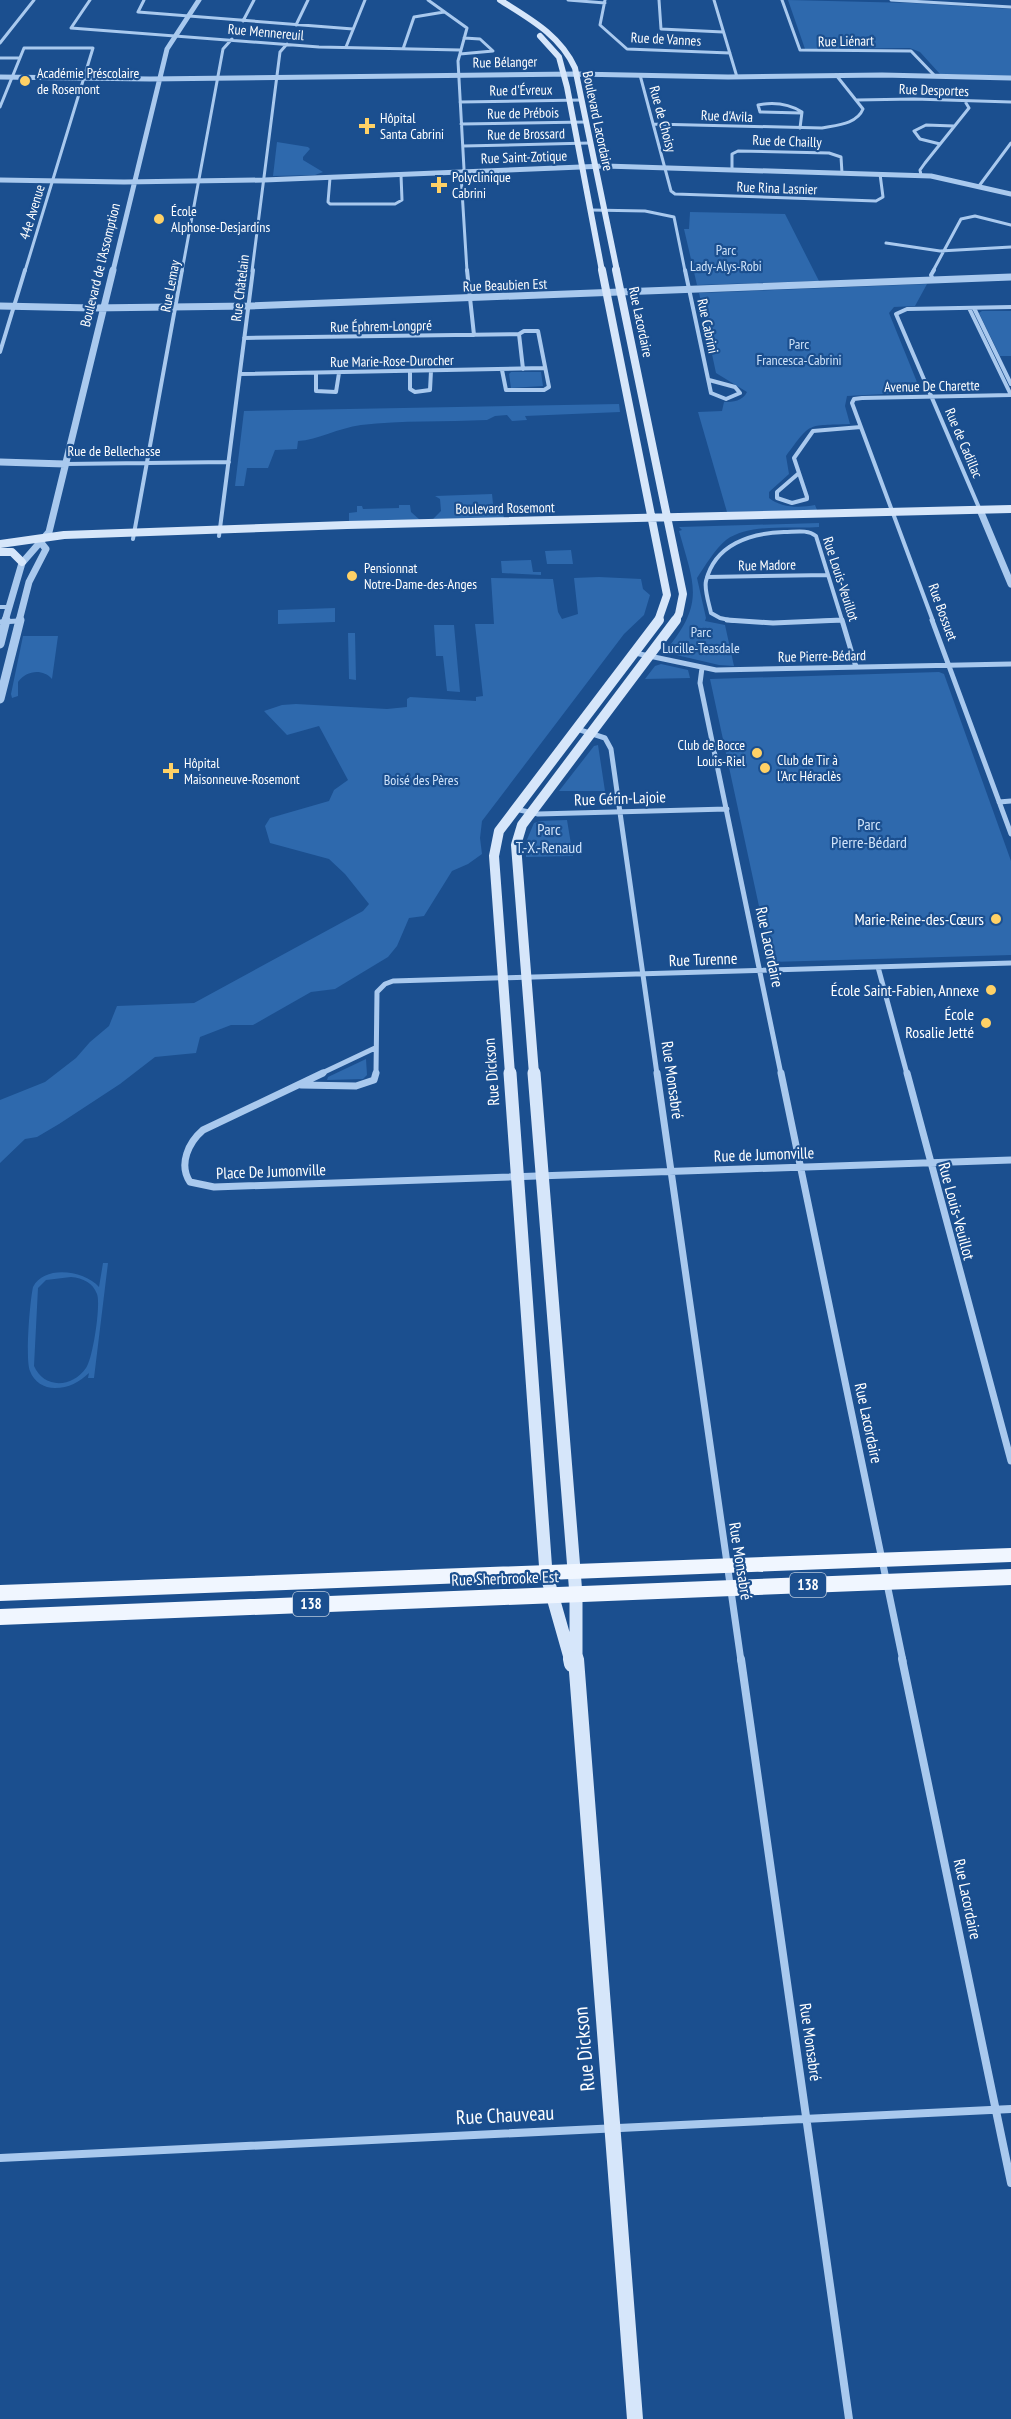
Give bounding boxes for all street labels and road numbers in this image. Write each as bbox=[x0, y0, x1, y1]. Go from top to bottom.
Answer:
street label: Rue Mennereuil bbox=[227, 20, 306, 44]
street label: Rue de Vannes bbox=[630, 28, 702, 50]
street label: Rue Liénart bbox=[818, 32, 874, 50]
street label: Rue Bélanger bbox=[473, 52, 538, 72]
street label: Boulevard Lacordaire bbox=[579, 69, 617, 173]
street label: Rue d'Évreux bbox=[489, 80, 553, 100]
street label: Rue Desportes bbox=[899, 80, 970, 100]
street label: Rue de Choisy bbox=[646, 84, 681, 155]
street label: Rue de Prébois bbox=[487, 103, 559, 123]
street label: Rue d'Avila bbox=[701, 106, 753, 126]
street label: Rue de Brossard bbox=[487, 124, 565, 144]
street label: Rue de Chailly bbox=[752, 131, 823, 151]
street label: Rue Saint-Zotique bbox=[481, 146, 568, 168]
street label: Rue Rina Lasnier bbox=[736, 178, 818, 198]
street label: 44e Avenue bbox=[15, 182, 49, 242]
street label: Boulevard de l'Assomption bbox=[76, 201, 124, 329]
street label: Rue Châtelain bbox=[227, 254, 253, 322]
street label: Rue Lemay bbox=[156, 258, 184, 313]
street label: Rue Beaubien Est bbox=[463, 275, 548, 295]
street label: Rue Lacordaire bbox=[625, 285, 657, 359]
street label: Rue Cabrini bbox=[693, 297, 723, 355]
street label: Rue Éphrem-Longpré bbox=[330, 316, 432, 336]
street label: Rue Marie-Rose-Durocher bbox=[330, 351, 454, 371]
street label: Avenue De Charette bbox=[884, 376, 980, 396]
street label: Rue de Cadillac bbox=[941, 405, 987, 481]
street label: Rue de Bellechasse bbox=[68, 442, 161, 460]
street label: Boulevard Rosemont bbox=[455, 498, 555, 518]
street label: Rue Louis-Veuillot bbox=[819, 535, 863, 624]
street label: Rue Madore bbox=[738, 555, 796, 575]
street label: Rue Bossuet bbox=[924, 581, 962, 643]
street label: Rue Pierre-Bédard bbox=[778, 646, 866, 666]
street label: Rue Gérin-Lajoie bbox=[574, 786, 666, 810]
street label: Rue Lacordaire bbox=[752, 905, 788, 989]
street label: Rue Turenne bbox=[668, 948, 738, 970]
street label: Rue Dickson bbox=[479, 1038, 503, 1106]
street label: Rue Monsabré bbox=[658, 1040, 688, 1120]
street label: Rue de Jumonville bbox=[713, 1142, 815, 1166]
street label: Place De Jumonville bbox=[216, 1159, 326, 1183]
street label: Rue Louis-Veuillot bbox=[934, 1160, 980, 1263]
street label: Rue Lacordaire bbox=[851, 1381, 887, 1465]
street label: Rue Monsabré bbox=[725, 1521, 757, 1601]
street label: Rue Sherbrooke Est bbox=[451, 1566, 560, 1590]
road number: 138 bbox=[790, 1573, 826, 1597]
road number: 138 bbox=[293, 1592, 329, 1616]
street label: Rue Lacordaire bbox=[950, 1857, 986, 1941]
street label: Rue Monsabré bbox=[796, 2002, 826, 2082]
street label: Rue Dickson bbox=[567, 2006, 601, 2092]
street label: Rue Chauveau bbox=[455, 2099, 555, 2131]

